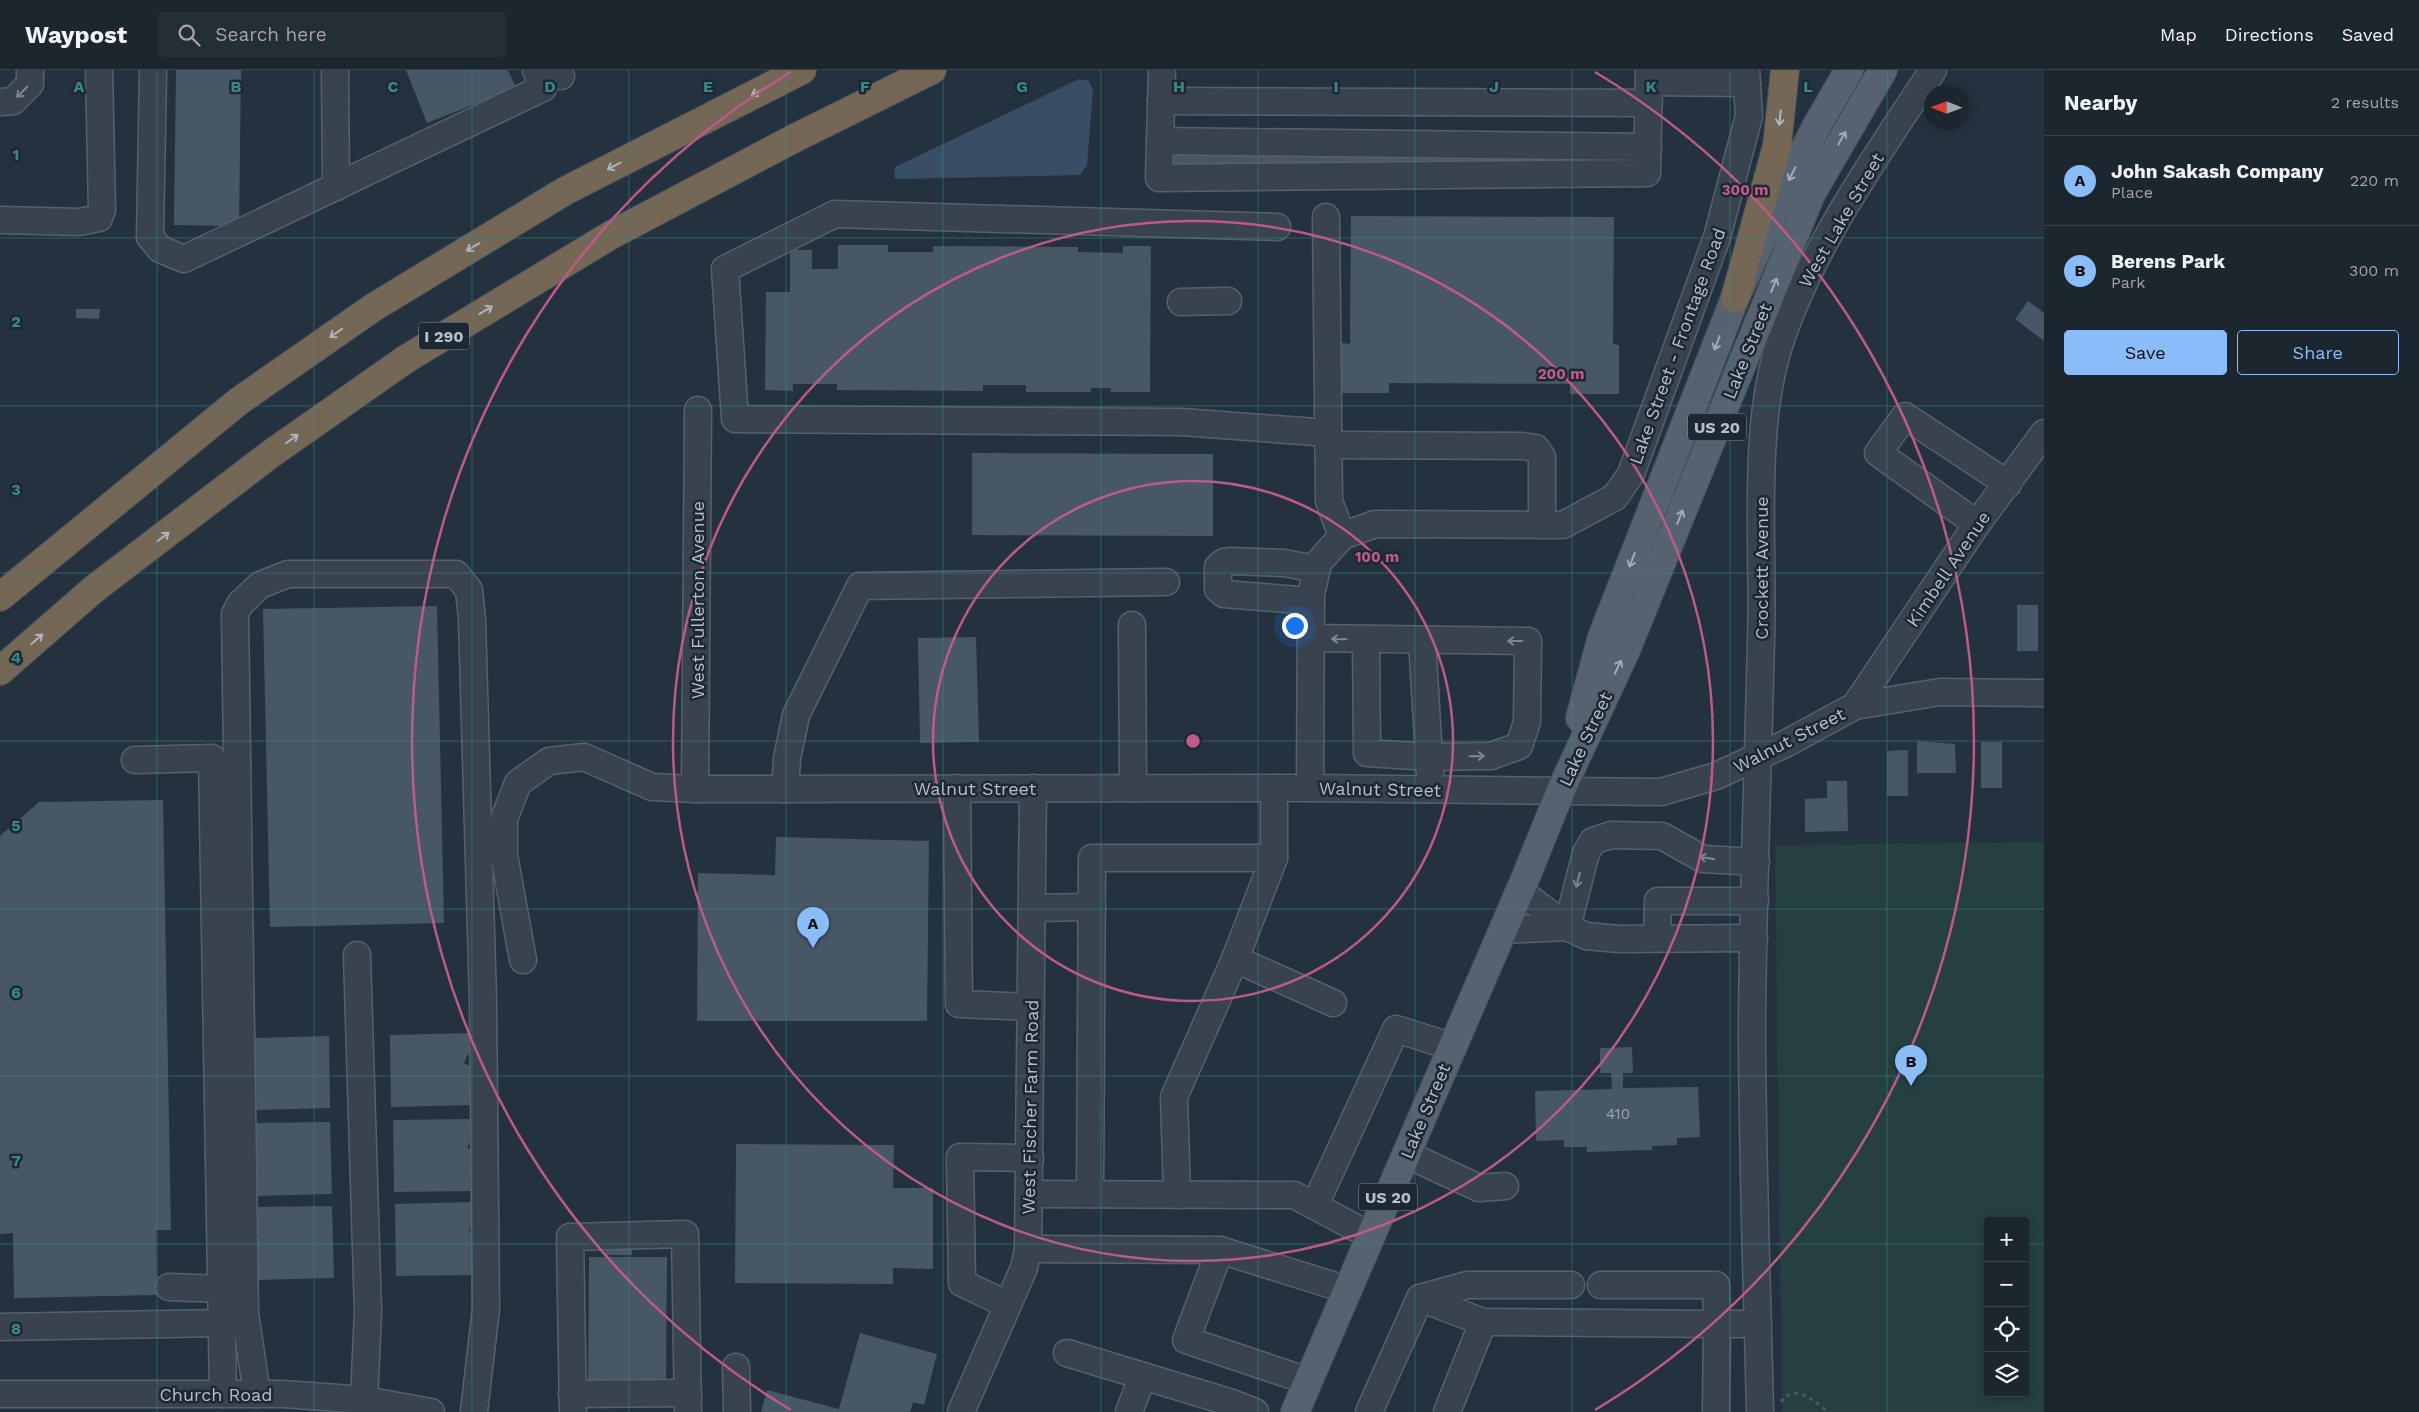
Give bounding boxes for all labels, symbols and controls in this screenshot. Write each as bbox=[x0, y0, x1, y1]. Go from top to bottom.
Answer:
search box bbox=[157, 12, 507, 57]
text: Waypost bbox=[25, 21, 127, 49]
icon: search bbox=[175, 21, 203, 49]
text: Search here bbox=[215, 23, 327, 46]
text: Map bbox=[2160, 24, 2197, 45]
text: Directions bbox=[2225, 24, 2314, 45]
text: Saved bbox=[2342, 24, 2394, 45]
text: A bbox=[74, 77, 85, 96]
text: B bbox=[231, 77, 242, 96]
text: C bbox=[388, 77, 399, 96]
text: D bbox=[544, 77, 556, 96]
text: E bbox=[703, 77, 713, 96]
text: F bbox=[860, 77, 870, 96]
text: G bbox=[1016, 77, 1028, 96]
text: H bbox=[1173, 77, 1185, 96]
text: I bbox=[1333, 77, 1339, 96]
text: J bbox=[1489, 77, 1499, 96]
text: K bbox=[1645, 77, 1657, 96]
text: L bbox=[1803, 77, 1813, 96]
north arrow bbox=[1924, 85, 1969, 130]
one-way arrow bbox=[16, 86, 28, 98]
one-way arrow bbox=[751, 87, 766, 97]
text: Nearby bbox=[2064, 90, 2137, 115]
text: 2 results bbox=[2331, 93, 2399, 112]
one-way arrow bbox=[1775, 110, 1785, 126]
one-way arrow bbox=[1838, 131, 1848, 145]
text: 1 bbox=[13, 145, 19, 164]
street label: West Lake Street bbox=[1794, 149, 1888, 291]
text: John Sakash Company bbox=[2111, 160, 2323, 183]
one-way arrow bbox=[607, 162, 622, 171]
one-way arrow bbox=[1787, 166, 1796, 181]
text: A bbox=[2075, 171, 2085, 190]
text: 220 m bbox=[2350, 171, 2399, 190]
text: 300 m bbox=[1722, 181, 1768, 199]
text: Place bbox=[2111, 183, 2153, 202]
street label: Lake Street - Frontage Road bbox=[1624, 225, 1730, 467]
one-way arrow bbox=[466, 241, 480, 252]
text: Berens Park bbox=[2111, 250, 2225, 273]
text: B bbox=[2075, 261, 2085, 280]
text: 300 m bbox=[2349, 261, 2399, 280]
text: Park bbox=[2111, 273, 2145, 292]
one-way arrow bbox=[1770, 278, 1779, 293]
street label: Lake Street bbox=[1718, 300, 1776, 402]
one-way arrow bbox=[479, 305, 493, 315]
text: 2 bbox=[11, 312, 21, 331]
road number: I 290 bbox=[419, 322, 469, 350]
one-way arrow bbox=[329, 328, 343, 338]
button: Save bbox=[2064, 330, 2227, 375]
button: Share bbox=[2237, 330, 2399, 375]
one-way arrow bbox=[1712, 335, 1721, 351]
text: 200 m bbox=[1538, 365, 1584, 383]
road number: US 20 bbox=[1688, 414, 1746, 441]
one-way arrow bbox=[285, 434, 299, 444]
text: 3 bbox=[11, 480, 21, 499]
street label: Crockett Avenue bbox=[1751, 496, 1772, 640]
street label: West Fullerton Avenue bbox=[687, 501, 708, 699]
street label: Kimbell Avenue bbox=[1902, 507, 1994, 631]
one-way arrow bbox=[1676, 510, 1686, 525]
one-way arrow bbox=[156, 531, 169, 542]
text: 100 m bbox=[1355, 548, 1399, 566]
one-way arrow bbox=[1627, 552, 1636, 567]
your location bbox=[1282, 613, 1308, 639]
one-way arrow bbox=[30, 633, 43, 645]
one-way arrow bbox=[1331, 634, 1347, 643]
one-way arrow bbox=[1508, 636, 1524, 646]
text: 4 bbox=[11, 648, 21, 667]
one-way arrow bbox=[1614, 660, 1624, 675]
street label: Lake Street bbox=[1554, 688, 1616, 789]
street label: Walnut Street bbox=[1730, 703, 1849, 777]
centre of rings bbox=[1184, 732, 1202, 750]
one-way arrow bbox=[1469, 751, 1485, 761]
street label: Walnut Street bbox=[1319, 777, 1442, 801]
street label: Walnut Street bbox=[914, 778, 1037, 799]
text: 5 bbox=[11, 816, 21, 835]
one-way arrow bbox=[1700, 853, 1716, 862]
one-way arrow bbox=[1573, 871, 1583, 887]
pin: A bbox=[797, 907, 829, 948]
text: 6 bbox=[11, 983, 21, 1002]
street label: West Fischer Farm Road bbox=[1018, 999, 1042, 1215]
pin: B bbox=[1895, 1045, 1927, 1086]
street label: Lake Street bbox=[1395, 1060, 1455, 1162]
house number: 410 bbox=[1606, 1105, 1630, 1123]
text: 7 bbox=[11, 1151, 21, 1170]
road number: US 20 bbox=[1359, 1184, 1417, 1210]
map controls bbox=[1984, 1217, 2029, 1397]
button: + bbox=[1984, 1217, 2029, 1262]
button: − bbox=[1984, 1262, 2029, 1307]
button: locate bbox=[1984, 1307, 2029, 1352]
text: 8 bbox=[11, 1319, 21, 1338]
button: layers bbox=[1984, 1352, 2029, 1397]
street label: Church Road bbox=[160, 1384, 272, 1405]

